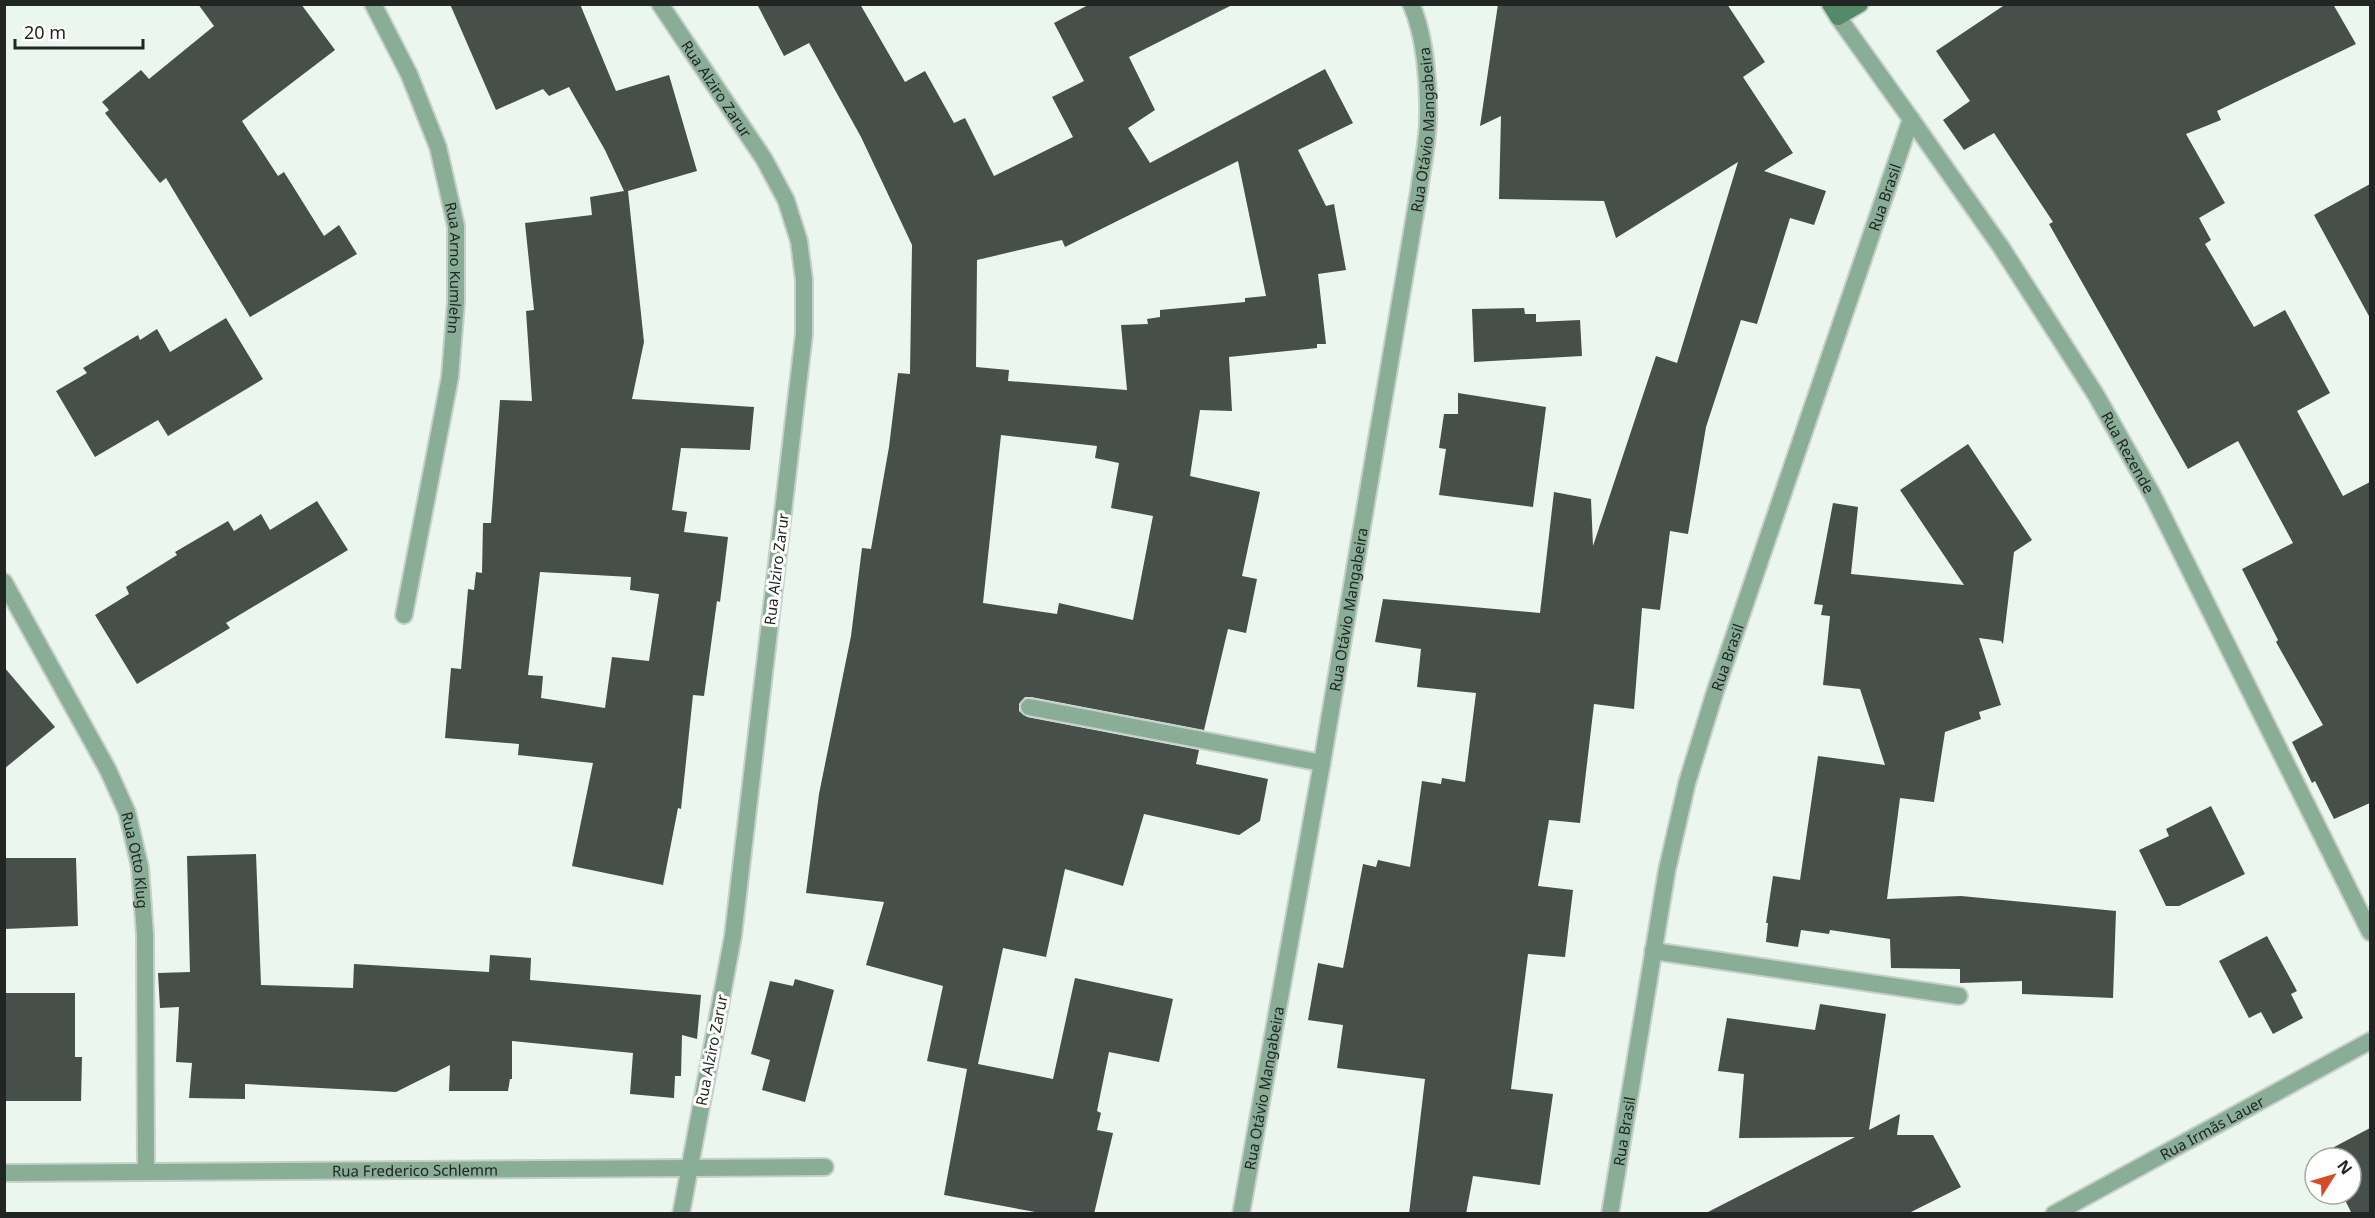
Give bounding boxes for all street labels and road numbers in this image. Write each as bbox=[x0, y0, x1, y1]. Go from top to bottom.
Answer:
street label: Rua Alziro Zarur bbox=[677, 36, 757, 141]
street label: Rua Otávio Mangabeira bbox=[1406, 46, 1438, 214]
street label: Rua Brasil bbox=[1863, 161, 1905, 234]
street label: Rua Arno Kumlehn bbox=[441, 200, 466, 335]
street label: Rua Rezende bbox=[2097, 408, 2159, 497]
street label: Rua Alziro Zarur bbox=[759, 512, 793, 626]
street label: Rua Otávio Mangabeira bbox=[1324, 526, 1372, 693]
street label: Rua Brasil bbox=[1706, 621, 1748, 693]
street label: Rua Otto Klug bbox=[117, 810, 153, 909]
street label: Rua Alziro Zarur bbox=[690, 993, 732, 1107]
street label: Rua Otávio Mangabeira bbox=[1239, 1005, 1288, 1171]
street label: Rua Irmãs Lauer bbox=[2156, 1091, 2268, 1164]
street label: Rua Brasil bbox=[1608, 1095, 1639, 1167]
street label: Rua Frederico Schlemm bbox=[332, 1159, 498, 1181]

